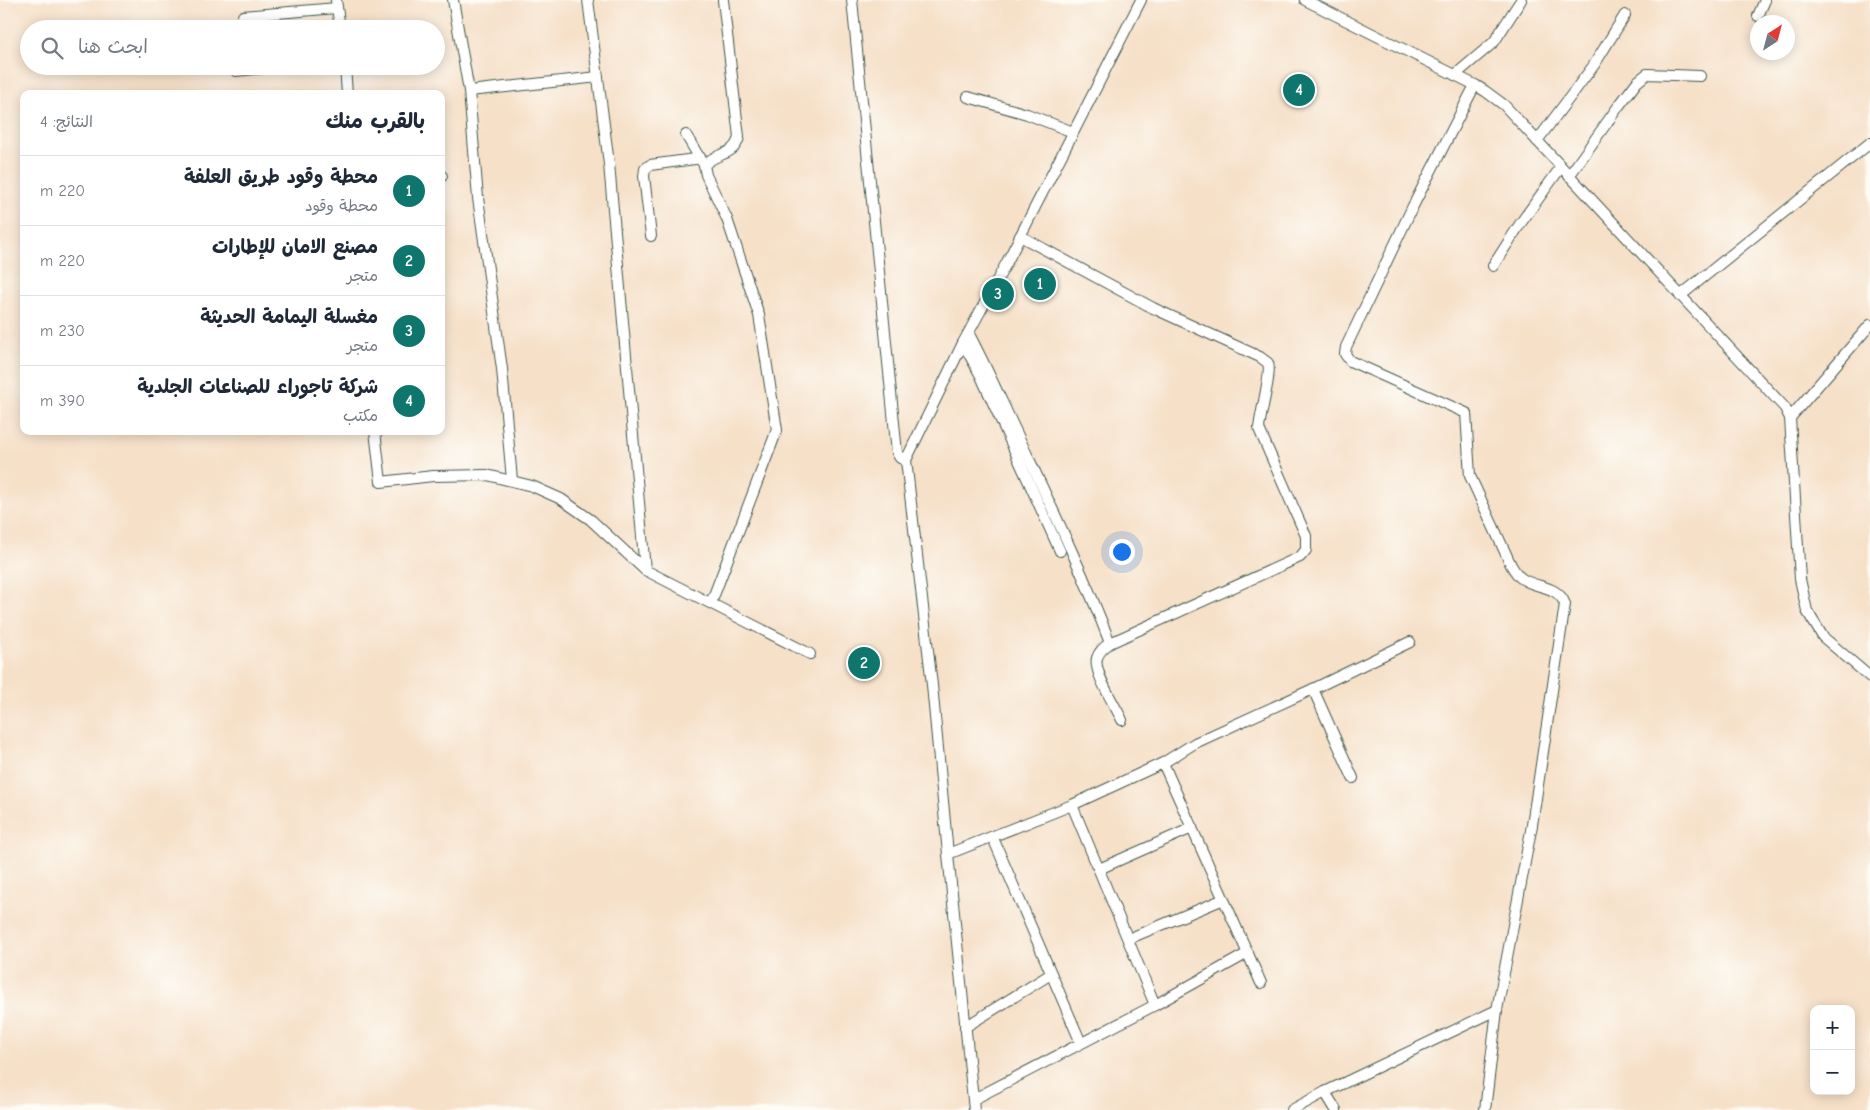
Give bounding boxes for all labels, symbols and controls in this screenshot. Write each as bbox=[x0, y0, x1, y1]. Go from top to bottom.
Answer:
north arrow bbox=[1750, 15, 1795, 60]
search box bbox=[20, 20, 445, 75]
icon: search bbox=[38, 34, 66, 62]
text: ابحث هنا bbox=[78, 36, 148, 58]
pin: 4 bbox=[1283, 71, 1315, 109]
text: بالقرب منك bbox=[325, 109, 425, 133]
text: النتائج: 4 bbox=[40, 113, 93, 131]
text: محطة وقود طريق العلفة bbox=[184, 166, 378, 188]
text: 220 m bbox=[40, 182, 85, 200]
text: 1 bbox=[406, 182, 412, 200]
text: محطة وقود bbox=[305, 197, 378, 215]
text: مصنع الامان للإطارات bbox=[212, 236, 378, 258]
text: 220 m bbox=[40, 252, 85, 270]
text: 2 bbox=[405, 252, 413, 270]
pin: 1 bbox=[1024, 265, 1056, 303]
text: متجر bbox=[347, 267, 378, 285]
pin: 3 bbox=[982, 275, 1014, 313]
text: مغسلة اليمامة الحديثة bbox=[200, 306, 378, 328]
text: 230 m bbox=[40, 322, 85, 340]
text: 3 bbox=[405, 322, 413, 340]
text: متجر bbox=[347, 337, 378, 355]
text: شركة تاجوراء للصناعات الجلدية bbox=[137, 376, 378, 398]
text: 390 m bbox=[40, 392, 85, 410]
text: 4 bbox=[405, 392, 413, 410]
text: مكتب bbox=[343, 407, 378, 425]
your location bbox=[1109, 539, 1135, 565]
pin: 2 bbox=[848, 644, 880, 682]
map controls bbox=[1810, 1005, 1855, 1095]
button: + bbox=[1810, 1005, 1855, 1050]
button: − bbox=[1810, 1050, 1855, 1095]

